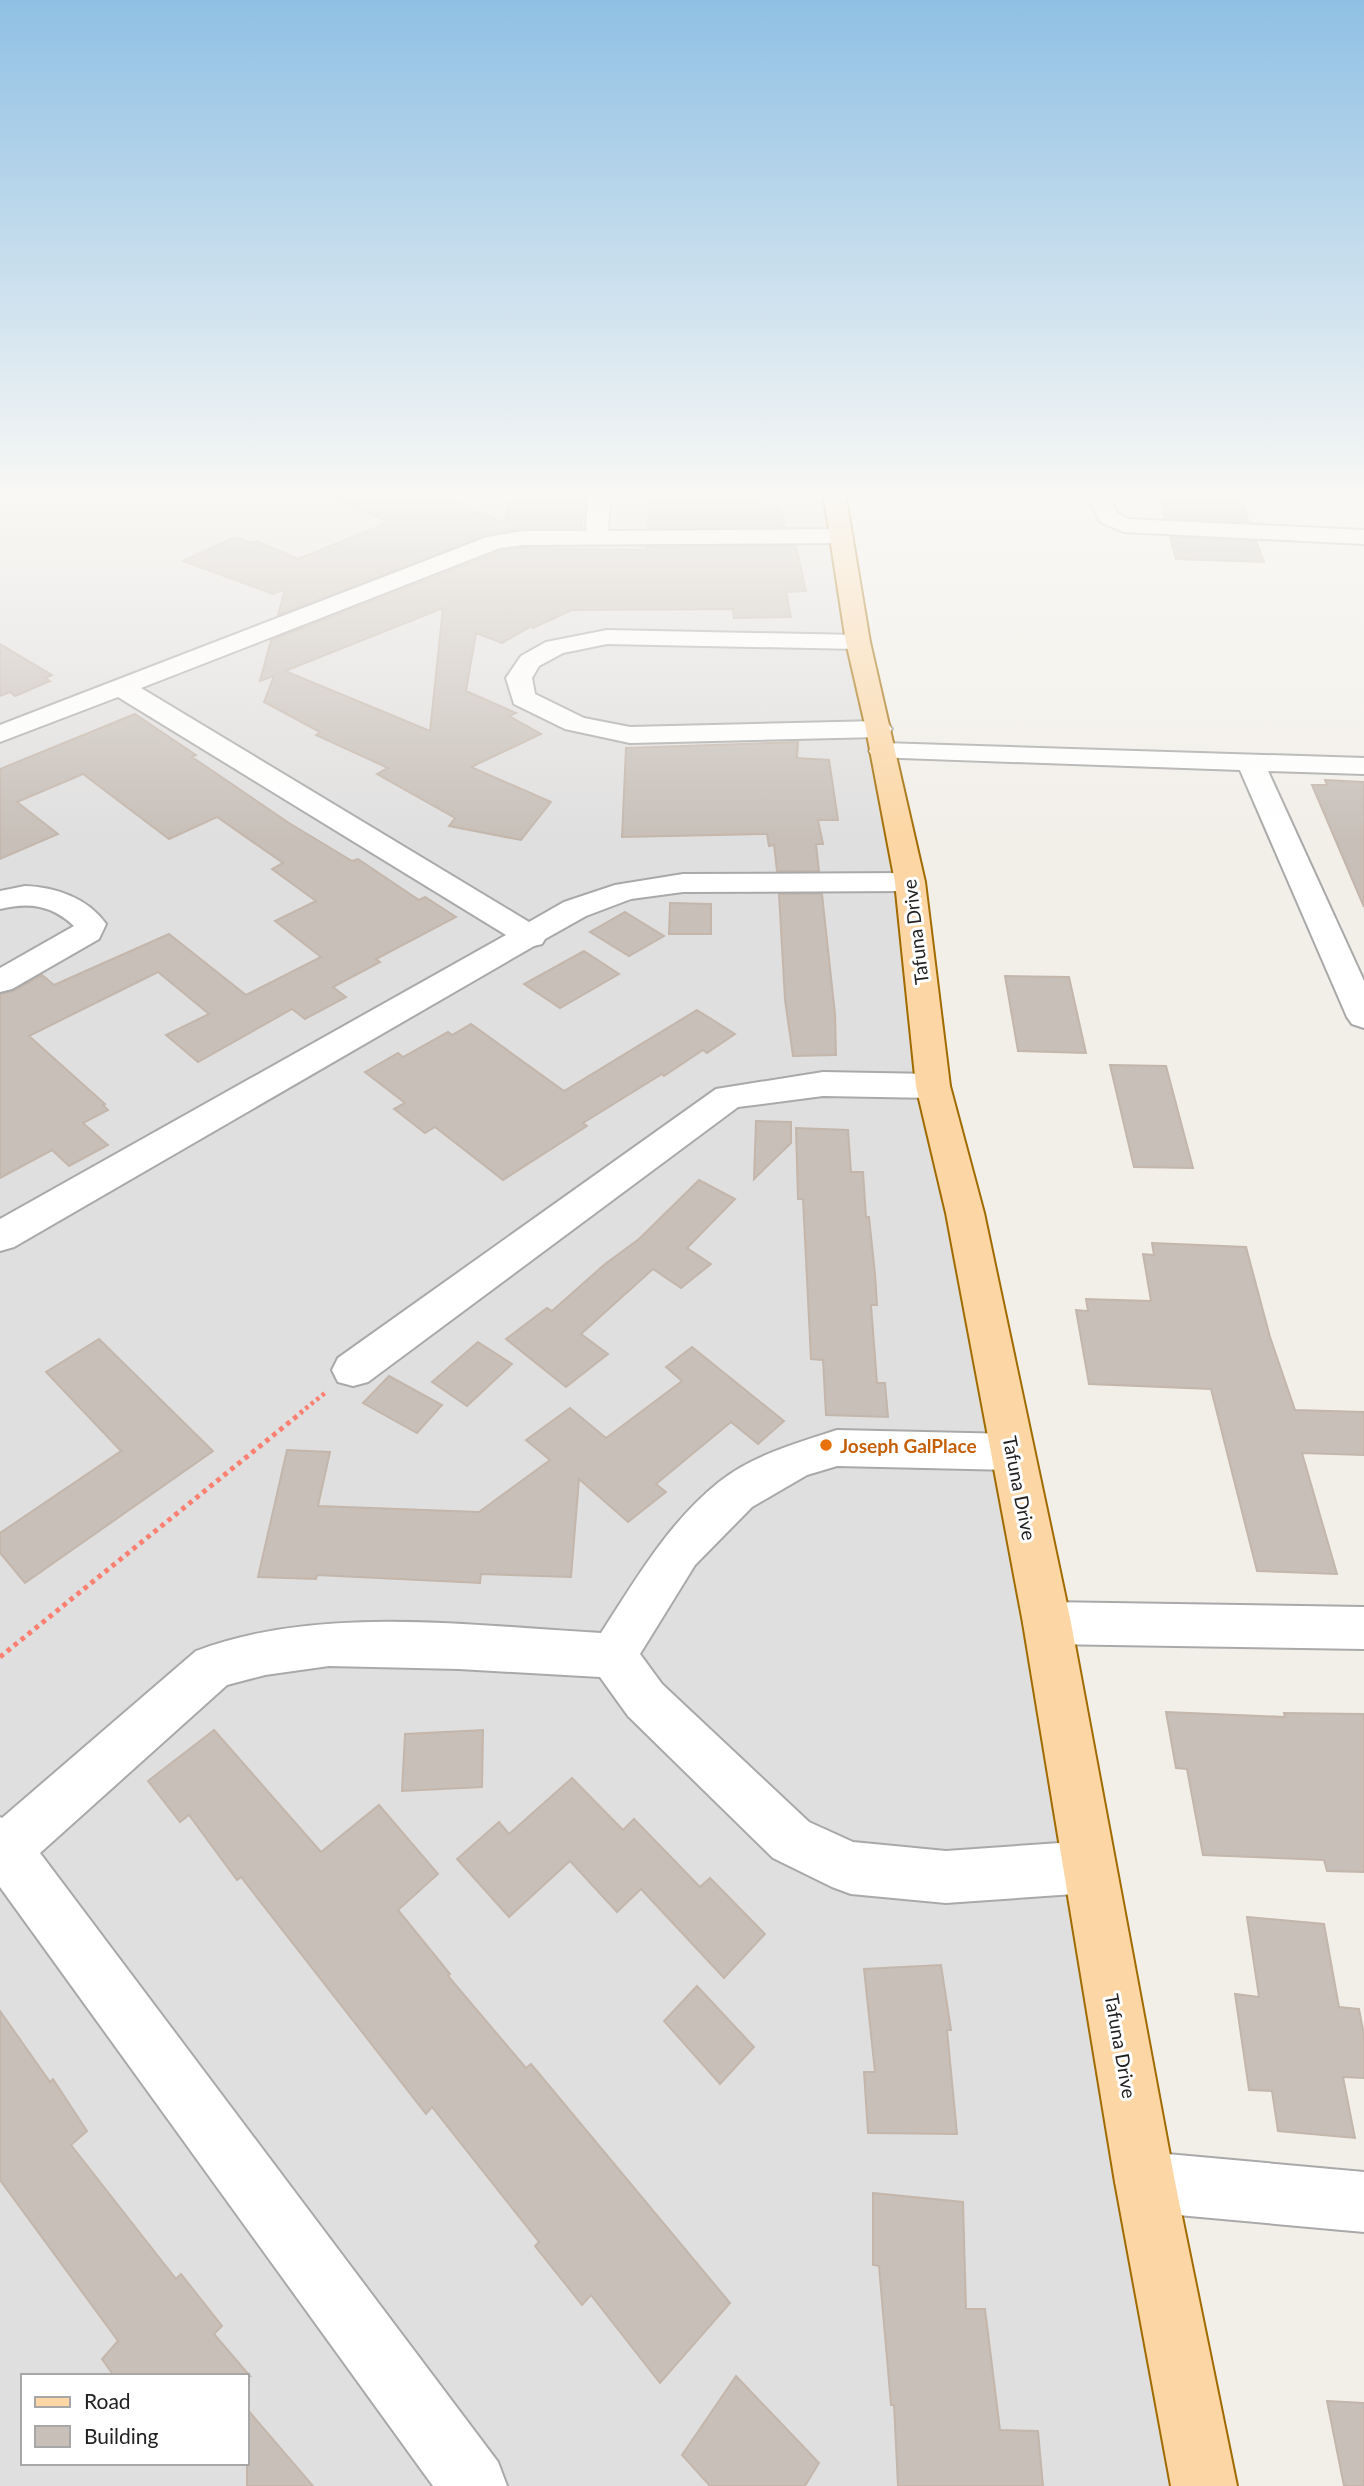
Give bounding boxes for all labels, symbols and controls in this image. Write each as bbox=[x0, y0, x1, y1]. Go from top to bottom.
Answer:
street label: Tafuna Drive bbox=[897, 878, 933, 986]
place label: Joseph GalPlace bbox=[840, 1434, 977, 1457]
street label: Tafuna Drive bbox=[999, 1434, 1041, 1542]
marker: Joseph GalPlace bbox=[818, 1437, 834, 1453]
street label: Tafuna Drive bbox=[1100, 1992, 1142, 2100]
legend bbox=[21, 2374, 248, 2465]
text: Road bbox=[84, 2388, 131, 2413]
text: Building bbox=[84, 2423, 159, 2448]

